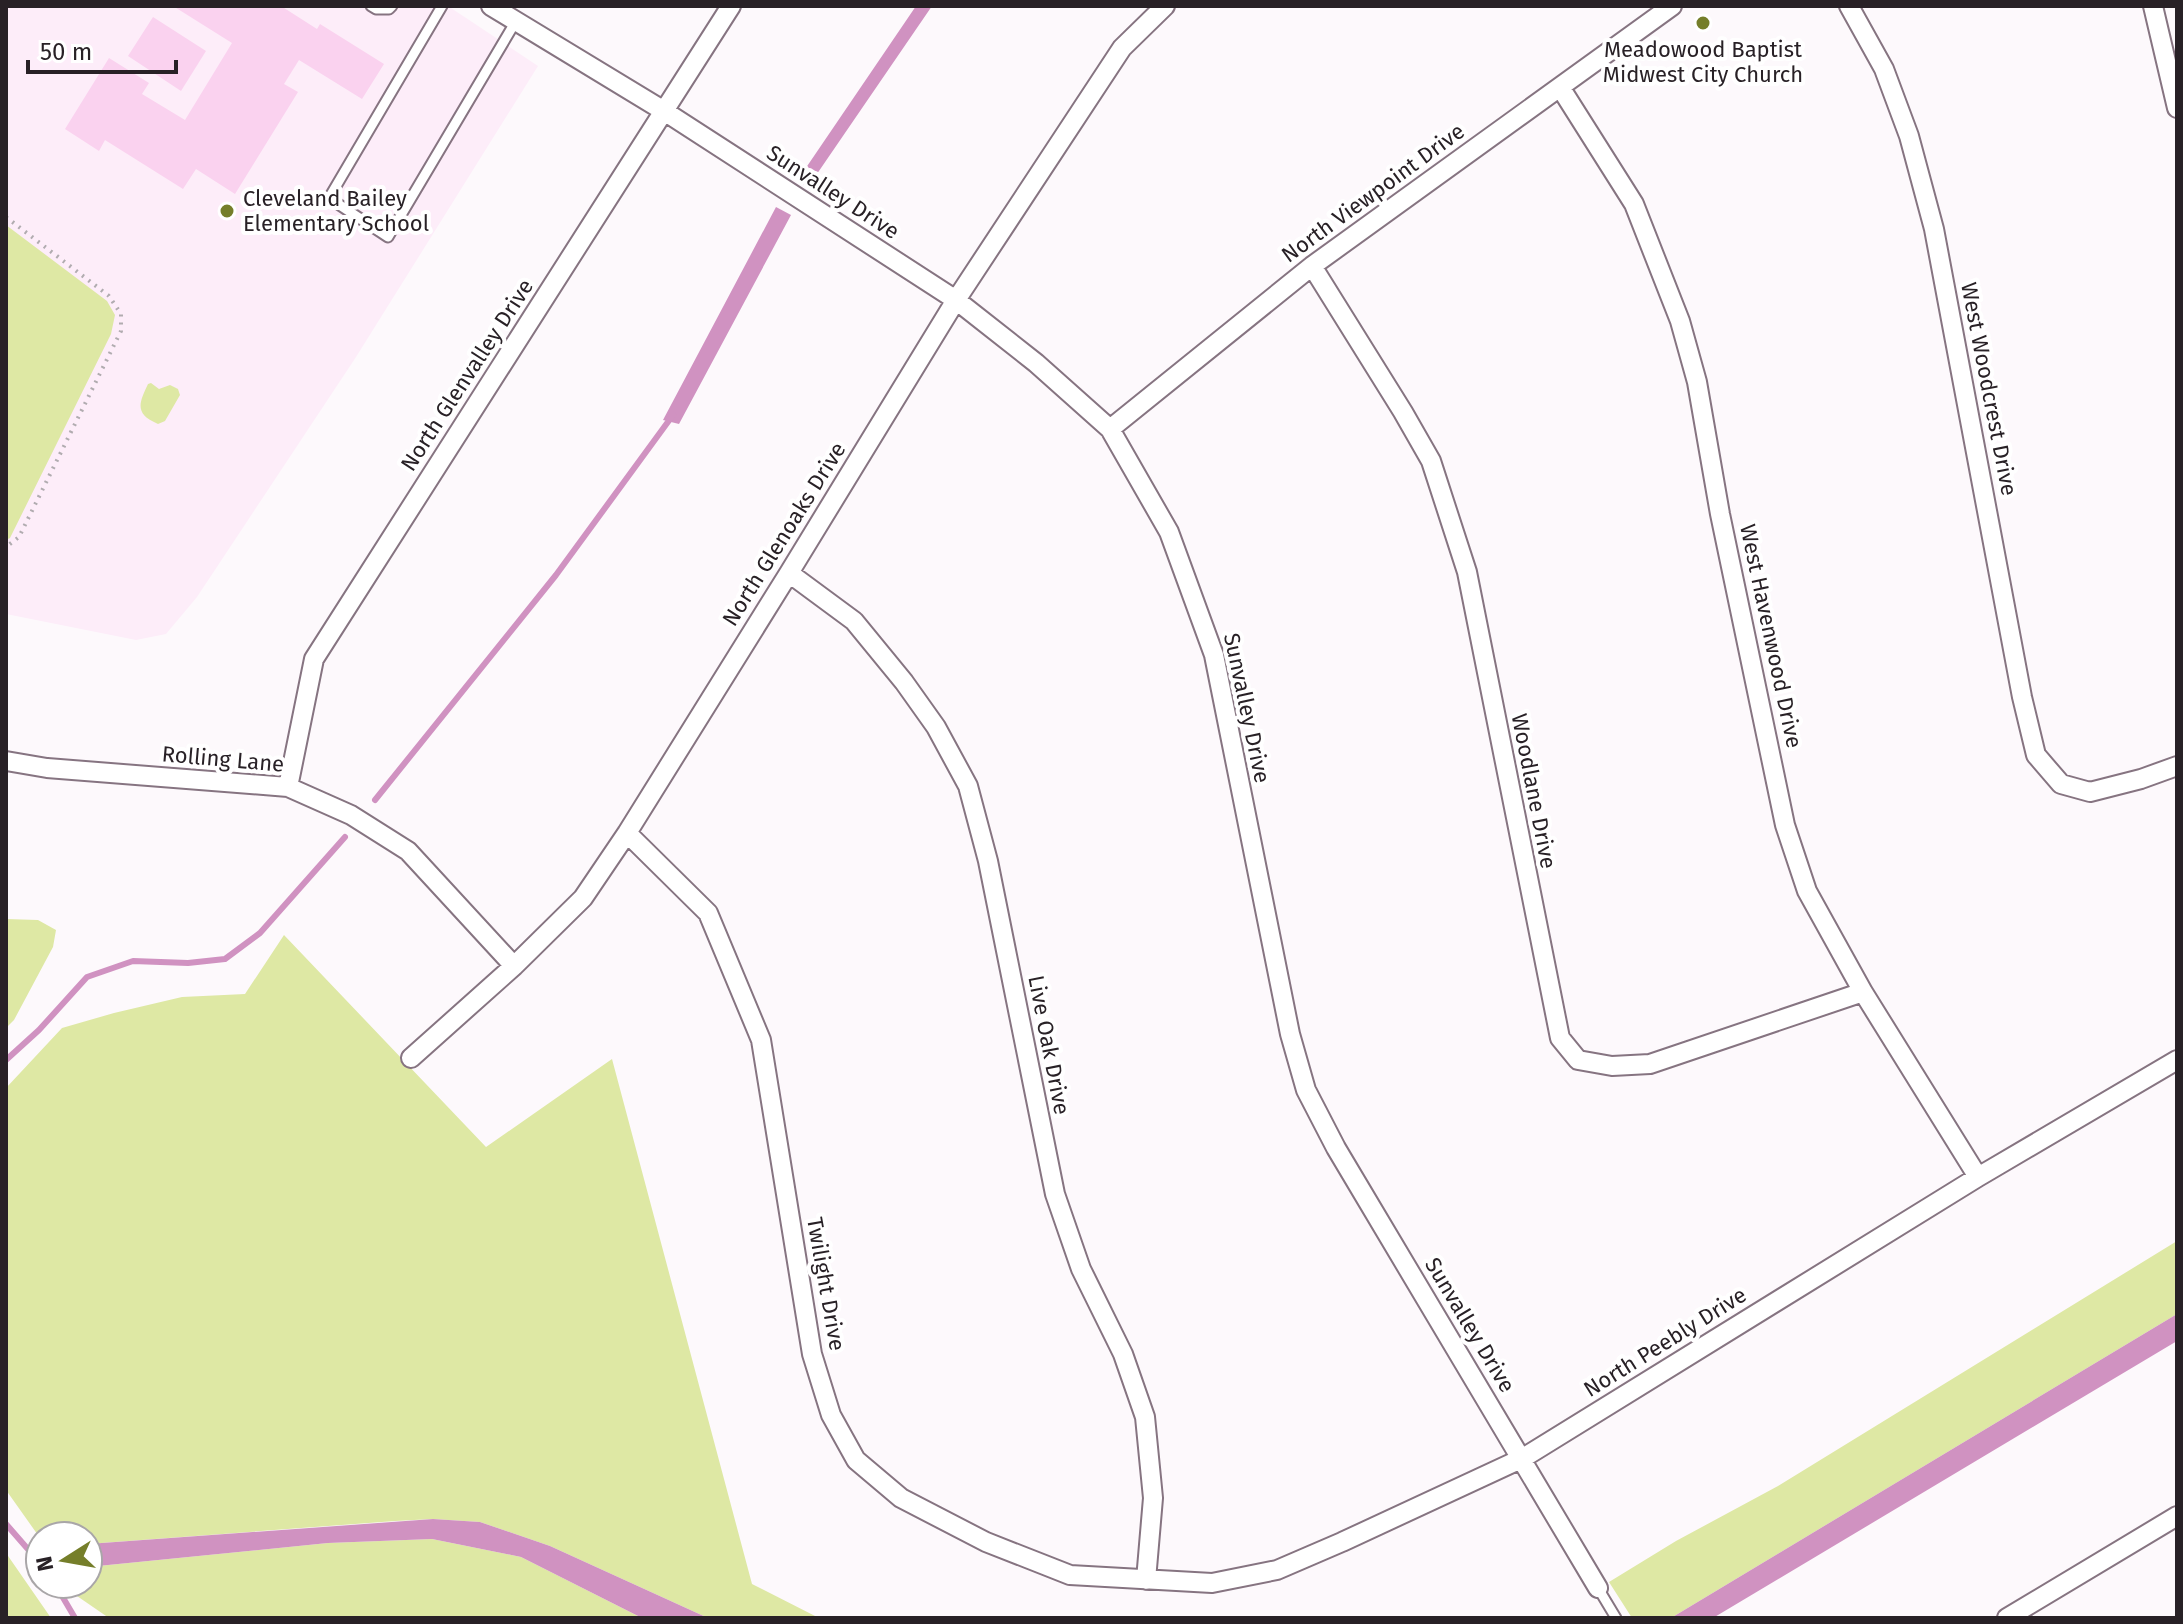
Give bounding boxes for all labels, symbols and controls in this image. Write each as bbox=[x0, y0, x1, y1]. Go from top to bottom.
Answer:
marker: Meadowood Baptist Midwest City Church bbox=[1694, 14, 1712, 32]
scale bar bbox=[28, 24, 176, 74]
place label: Meadowood Baptist Midwest City Church bbox=[1603, 36, 1803, 88]
text: 50 m bbox=[40, 38, 92, 66]
street label: North Viewpoint Drive bbox=[1276, 118, 1470, 268]
street label: Sunvalley Drive bbox=[762, 139, 904, 245]
place label: Cleveland Bailey Elementary School bbox=[243, 185, 429, 237]
marker: Cleveland Bailey Elementary School bbox=[218, 202, 236, 220]
street label: North Glenvalley Drive bbox=[395, 274, 539, 476]
street label: West Woodcrest Drive bbox=[1955, 280, 2023, 498]
street label: North Glenoaks Drive bbox=[716, 437, 852, 631]
street label: West Havenwood Drive bbox=[1734, 522, 1808, 750]
street label: Sunvalley Drive bbox=[1218, 631, 1276, 785]
street label: Woodlane Drive bbox=[1506, 711, 1562, 871]
street label: Rolling Lane bbox=[161, 740, 285, 778]
street label: Live Oak Drive bbox=[1022, 973, 1076, 1117]
street label: Twilight Drive bbox=[801, 1215, 851, 1353]
street label: Sunvalley Drive bbox=[1419, 1253, 1521, 1397]
street label: North Peebly Drive bbox=[1579, 1281, 1751, 1403]
north arrow bbox=[24, 1520, 104, 1600]
text: N bbox=[30, 1554, 60, 1573]

